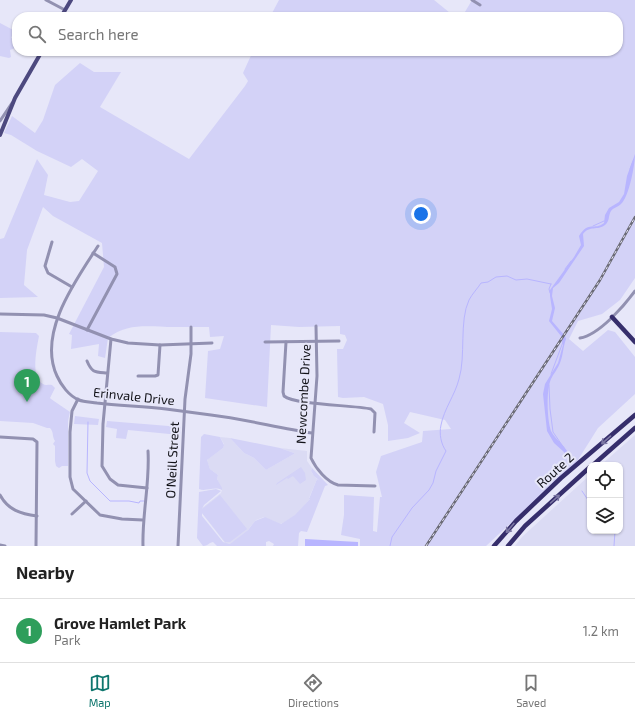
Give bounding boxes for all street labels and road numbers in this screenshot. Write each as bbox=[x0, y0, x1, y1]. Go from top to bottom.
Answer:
street label: Newcombe Drive bbox=[292, 344, 314, 444]
street label: Erinvale Drive bbox=[92, 384, 176, 408]
street label: O'Neill Street bbox=[162, 421, 182, 499]
street label: Route 2 bbox=[533, 449, 577, 491]

